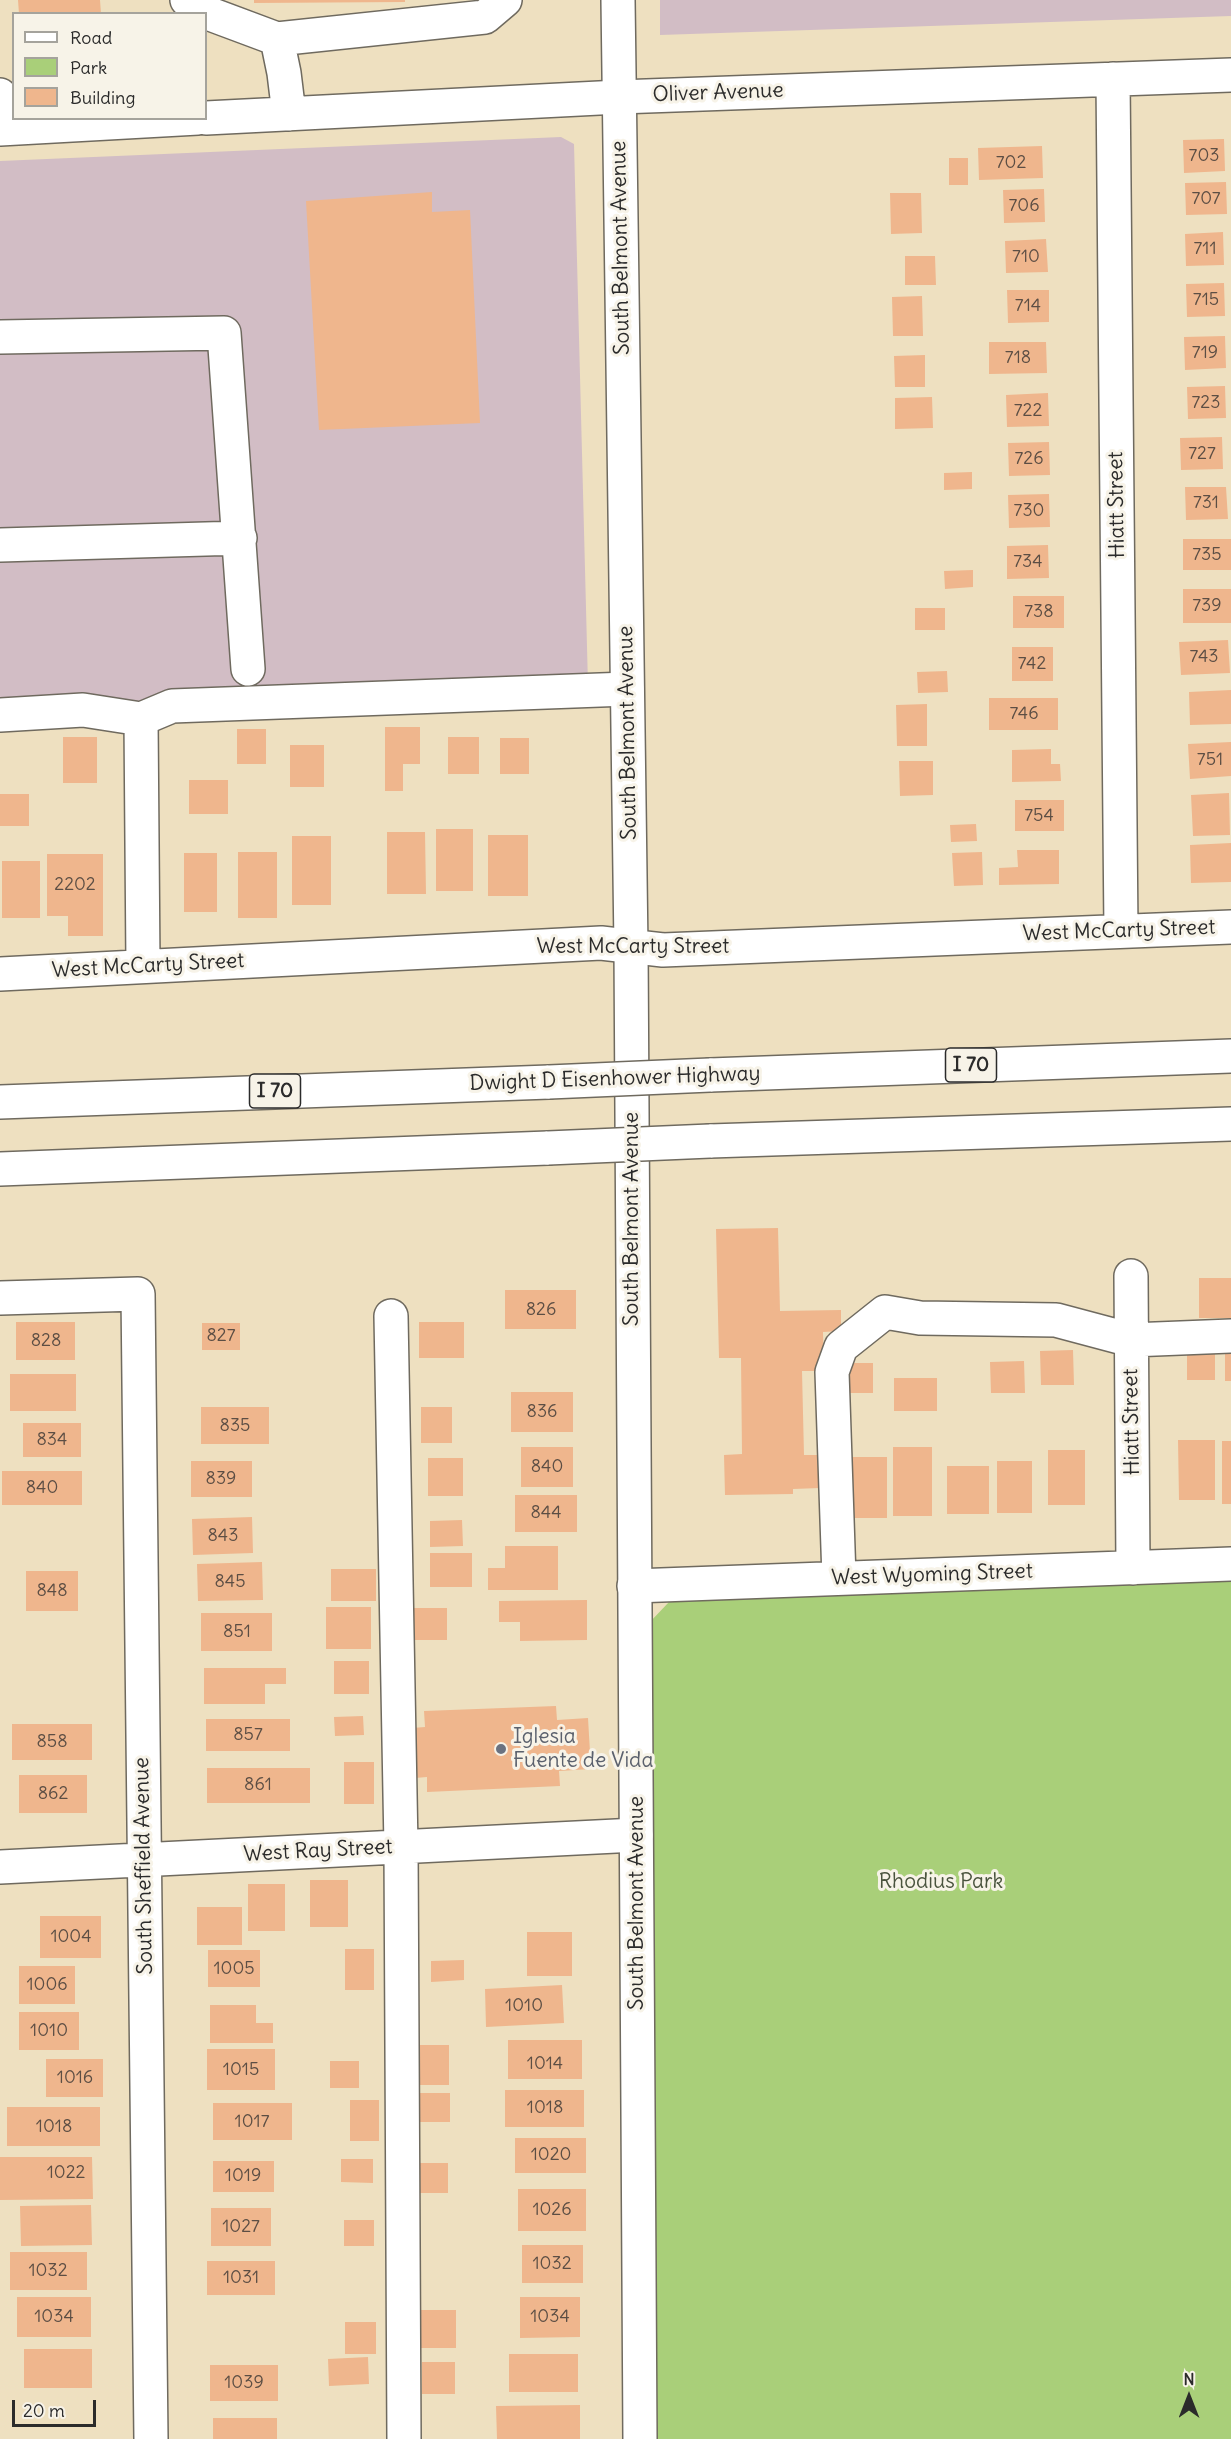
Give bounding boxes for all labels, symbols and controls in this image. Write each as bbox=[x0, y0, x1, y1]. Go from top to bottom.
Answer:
legend bbox=[12, 12, 207, 120]
text: Road bbox=[70, 26, 112, 49]
text: Park bbox=[70, 56, 107, 79]
street label: Oliver Avenue bbox=[652, 78, 784, 108]
text: Building bbox=[70, 86, 135, 109]
street label: South Belmont Avenue bbox=[607, 141, 635, 355]
house number: 703 bbox=[1189, 145, 1219, 167]
house number: 702 bbox=[996, 152, 1026, 174]
house number: 707 bbox=[1191, 188, 1221, 210]
house number: 706 bbox=[1008, 195, 1040, 217]
house number: 711 bbox=[1193, 238, 1217, 260]
house number: 710 bbox=[1012, 246, 1040, 268]
house number: 715 bbox=[1193, 289, 1219, 311]
house number: 714 bbox=[1015, 295, 1041, 317]
house number: 719 bbox=[1192, 342, 1218, 364]
house number: 718 bbox=[1005, 347, 1031, 369]
house number: 723 bbox=[1192, 392, 1220, 414]
house number: 722 bbox=[1014, 400, 1042, 422]
house number: 727 bbox=[1188, 443, 1216, 465]
house number: 726 bbox=[1014, 448, 1044, 470]
street label: Hiatt Street bbox=[1103, 451, 1131, 559]
house number: 731 bbox=[1193, 492, 1219, 514]
house number: 730 bbox=[1014, 500, 1044, 522]
house number: 735 bbox=[1192, 544, 1222, 566]
house number: 734 bbox=[1013, 551, 1043, 573]
house number: 739 bbox=[1192, 595, 1222, 617]
house number: 738 bbox=[1024, 601, 1054, 623]
street label: South Belmont Avenue bbox=[614, 626, 642, 840]
house number: 743 bbox=[1189, 646, 1219, 668]
house number: 742 bbox=[1018, 653, 1046, 675]
house number: 746 bbox=[1009, 703, 1039, 725]
house number: 751 bbox=[1197, 749, 1223, 771]
house number: 754 bbox=[1024, 805, 1054, 827]
house number: 2202 bbox=[54, 874, 96, 896]
street label: West McCarty Street bbox=[1022, 915, 1216, 947]
street label: West McCarty Street bbox=[537, 934, 729, 960]
street label: West McCarty Street bbox=[51, 948, 245, 984]
road number: I 70 bbox=[946, 1048, 996, 1082]
street label: Dwight D Eisenhower Highway bbox=[469, 1061, 761, 1097]
road number: I 70 bbox=[250, 1074, 300, 1108]
street label: South Belmont Avenue bbox=[619, 1112, 645, 1326]
house number: 826 bbox=[526, 1299, 556, 1321]
house number: 827 bbox=[206, 1325, 236, 1347]
house number: 828 bbox=[31, 1330, 61, 1352]
street label: Hiatt Street bbox=[1118, 1368, 1146, 1476]
house number: 836 bbox=[527, 1401, 557, 1423]
house number: 835 bbox=[220, 1415, 250, 1437]
house number: 834 bbox=[37, 1429, 67, 1451]
house number: 840 bbox=[531, 1456, 563, 1478]
house number: 839 bbox=[206, 1468, 236, 1490]
house number: 840 bbox=[26, 1477, 58, 1499]
house number: 844 bbox=[530, 1502, 562, 1524]
house number: 843 bbox=[208, 1525, 238, 1547]
street label: West Wyoming Street bbox=[831, 1559, 1033, 1591]
house number: 845 bbox=[214, 1571, 246, 1593]
house number: 848 bbox=[36, 1580, 68, 1602]
house number: 851 bbox=[223, 1621, 251, 1643]
house number: 857 bbox=[233, 1724, 263, 1746]
place label: Iglesia Fuente de Vida bbox=[513, 1724, 653, 1774]
house number: 858 bbox=[36, 1731, 68, 1753]
marker: Iglesia Fuente de Vida bbox=[494, 1742, 508, 1756]
street label: South Sheffield Avenue bbox=[130, 1757, 158, 1975]
house number: 861 bbox=[244, 1774, 272, 1796]
house number: 862 bbox=[38, 1783, 68, 1805]
street label: South Belmont Avenue bbox=[624, 1796, 650, 2010]
street label: West Ray Street bbox=[243, 1835, 393, 1867]
park label: Rhodius Park bbox=[879, 1869, 1003, 1895]
house number: 1004 bbox=[50, 1926, 92, 1948]
house number: 1005 bbox=[213, 1958, 255, 1980]
house number: 1006 bbox=[26, 1974, 68, 1996]
house number: 1010 bbox=[505, 1995, 543, 2017]
house number: 1010 bbox=[30, 2020, 68, 2042]
house number: 1014 bbox=[527, 2053, 563, 2075]
house number: 1015 bbox=[223, 2059, 259, 2081]
house number: 1016 bbox=[57, 2067, 93, 2089]
house number: 1018 bbox=[527, 2097, 563, 2119]
house number: 1017 bbox=[235, 2111, 269, 2133]
house number: 1018 bbox=[36, 2116, 72, 2138]
house number: 1020 bbox=[531, 2144, 571, 2166]
house number: 1022 bbox=[47, 2162, 85, 2184]
house number: 1019 bbox=[225, 2165, 261, 2187]
house number: 1026 bbox=[532, 2199, 572, 2221]
house number: 1027 bbox=[222, 2216, 260, 2238]
house number: 1032 bbox=[532, 2253, 572, 2275]
house number: 1032 bbox=[28, 2260, 68, 2282]
house number: 1031 bbox=[223, 2267, 259, 2289]
house number: 1034 bbox=[34, 2306, 74, 2328]
house number: 1034 bbox=[530, 2306, 570, 2328]
north arrow bbox=[1159, 2367, 1219, 2427]
text: N bbox=[1183, 2369, 1195, 2389]
house number: 1039 bbox=[224, 2372, 264, 2394]
scale bar bbox=[15, 2388, 99, 2426]
text: 20 m bbox=[23, 2399, 65, 2422]

